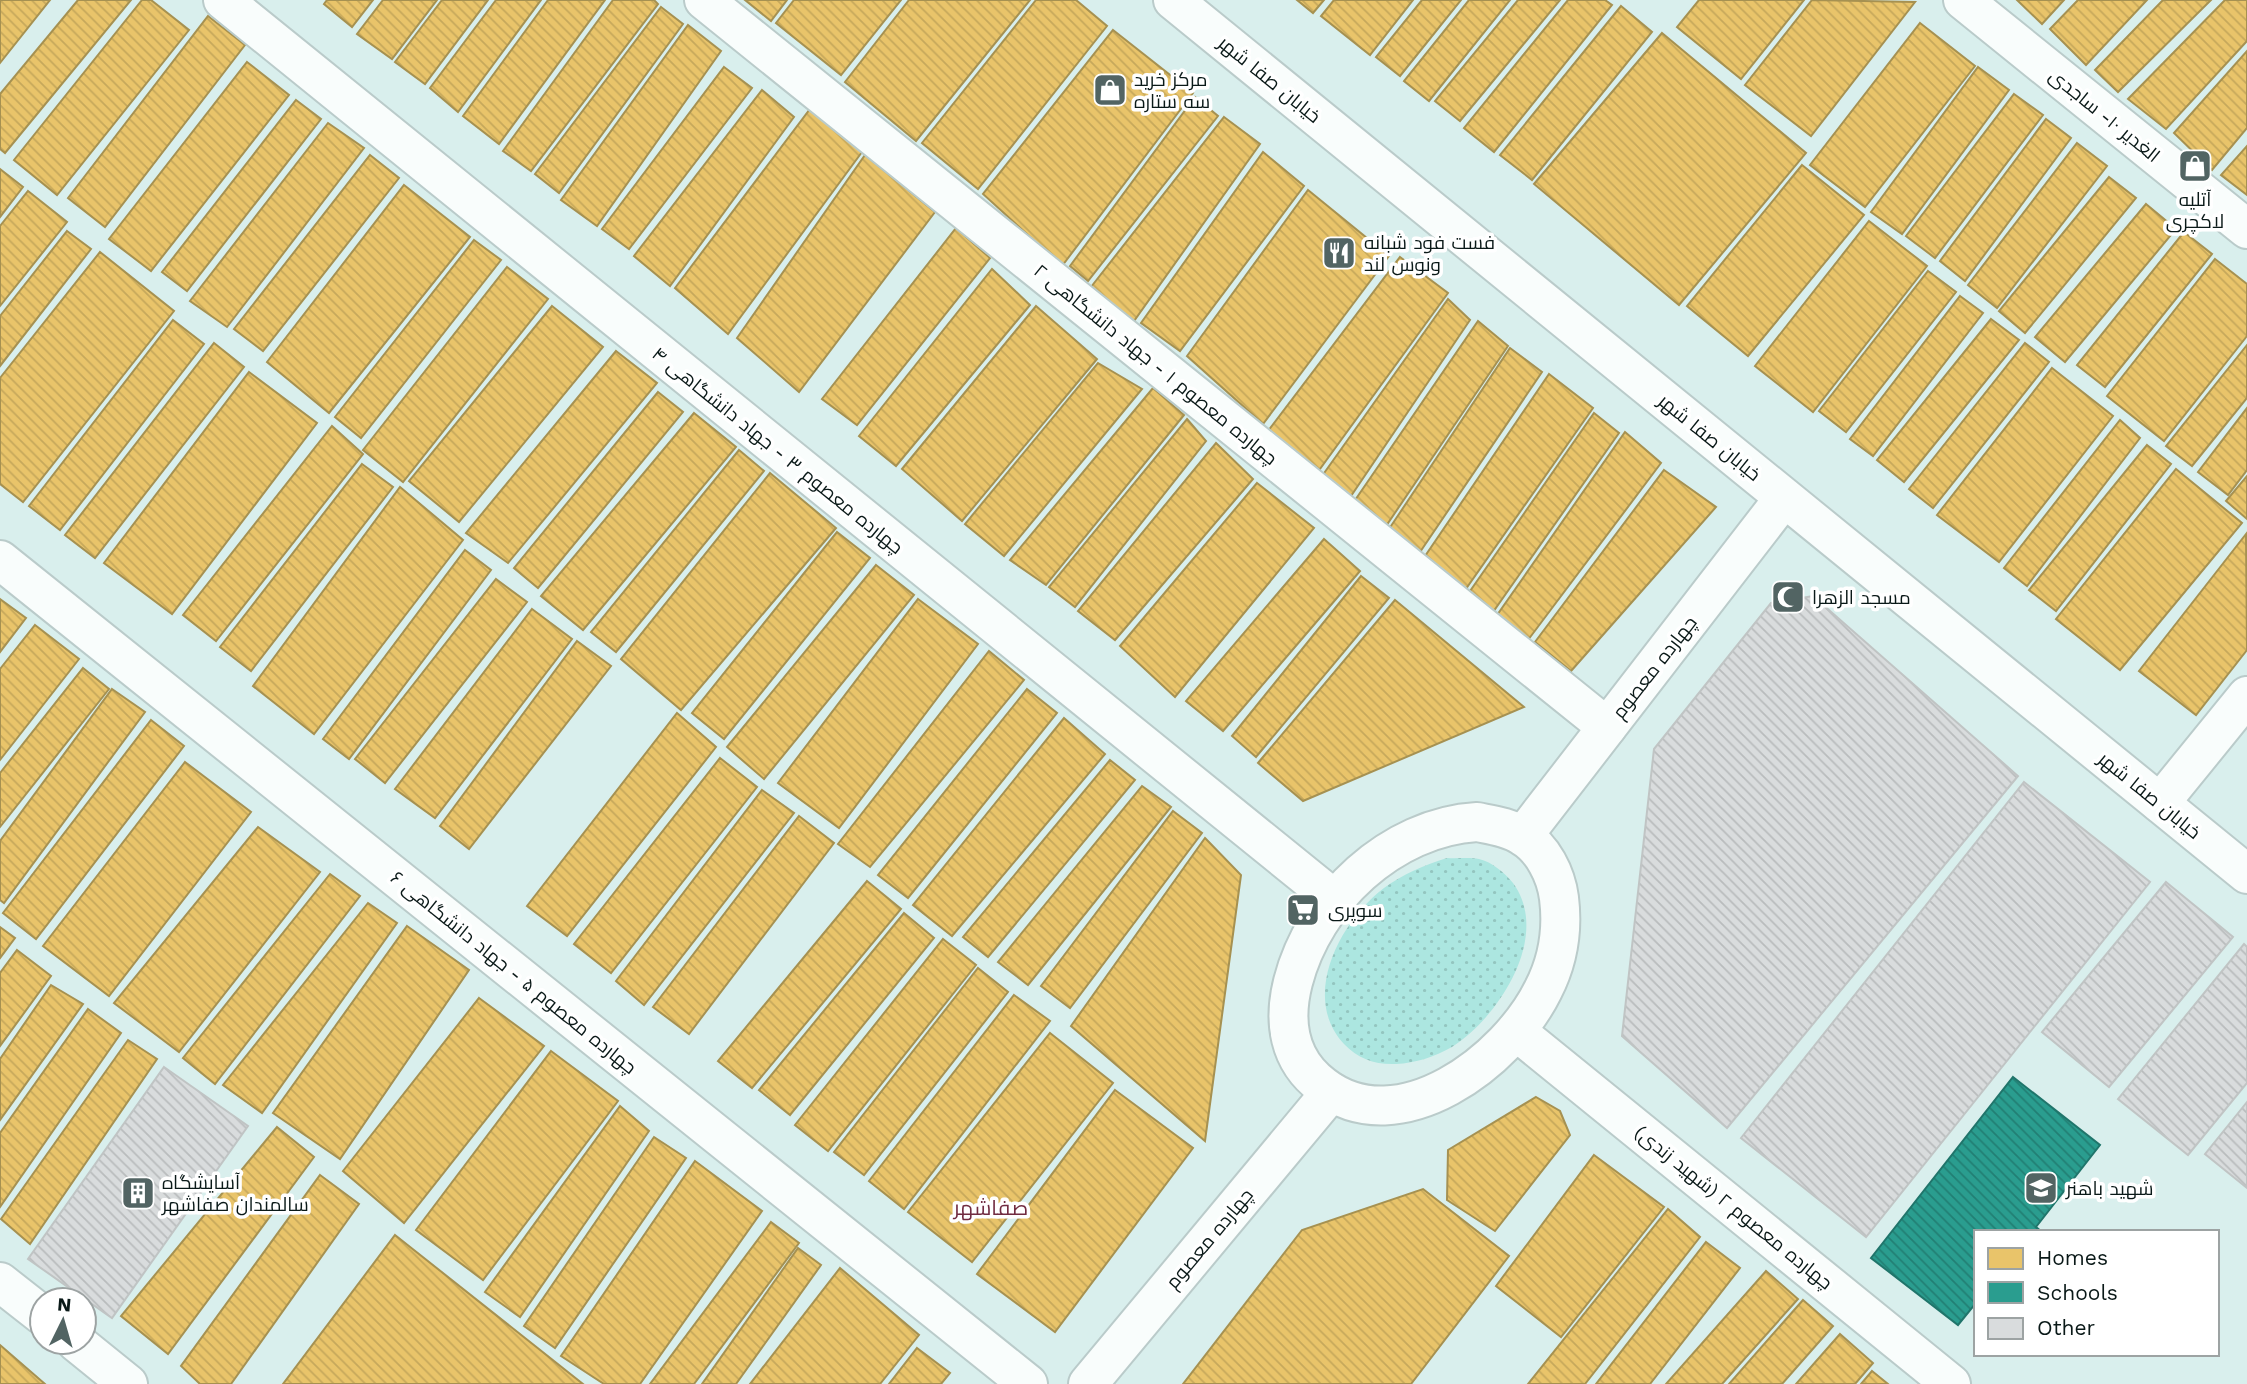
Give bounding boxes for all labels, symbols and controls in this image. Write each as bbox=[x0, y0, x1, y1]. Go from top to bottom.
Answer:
street label: خیابان صفا شهر bbox=[1213, 30, 1326, 128]
street label: الغدیر ۱۰- ساجدی bbox=[2045, 64, 2165, 167]
place label: مرکز خرید سه ستاره bbox=[1134, 68, 1210, 113]
shop icon: مرکز خرید سه ستاره bbox=[1091, 71, 1129, 109]
shop icon: آتلیه لاکچری bbox=[2176, 147, 2214, 185]
place label: آتلیه لاکچری bbox=[2166, 188, 2224, 234]
place label: فست فود شبانه ونوس لند bbox=[1364, 231, 1495, 276]
restaurant icon: فست فود شبانه ونوس لند bbox=[1320, 234, 1358, 272]
street label: چهارده معصوم ۱ - جهاد دانشگاهی ۲ bbox=[1028, 259, 1282, 471]
street label: چهارده معصوم ۳ - جهاد دانشگاهی ۴ bbox=[646, 342, 908, 560]
street label: خیابان صفا شهر bbox=[1653, 388, 1766, 486]
mosque icon: مسجد الزهرا bbox=[1769, 578, 1807, 616]
place label: مسجد الزهرا bbox=[1812, 586, 1911, 609]
street label: چهارده معصوم bbox=[1607, 611, 1703, 724]
street label: خیابان صفا شهر bbox=[2093, 746, 2206, 844]
street label: چهارده معصوم ۵ - جهاد دانشگاهی ۶ bbox=[385, 866, 641, 1080]
supermarket icon: سوپری bbox=[1284, 891, 1322, 929]
place label: سوپری bbox=[1328, 899, 1383, 923]
street label: چهارده معصوم ۲ (شهید زندی) bbox=[1629, 1120, 1837, 1296]
school or university icon: شهید باهنر bbox=[2022, 1169, 2060, 1207]
place label: آسایشگاه سالمندان صفاشهر bbox=[161, 1171, 309, 1216]
building icon: آسایشگاه سالمندان صفاشهر bbox=[119, 1174, 157, 1212]
place label: شهید باهنر bbox=[2065, 1177, 2154, 1200]
street label: چهارده معصوم bbox=[1161, 1184, 1260, 1294]
district label: صفاشهر bbox=[953, 1195, 1028, 1221]
legend bbox=[1974, 1230, 2219, 1356]
text: Homes bbox=[2037, 1245, 2108, 1270]
text: Schools bbox=[2037, 1280, 2118, 1305]
north arrow bbox=[28, 1286, 98, 1356]
text: N bbox=[56, 1292, 72, 1317]
text: Other bbox=[2037, 1315, 2096, 1340]

